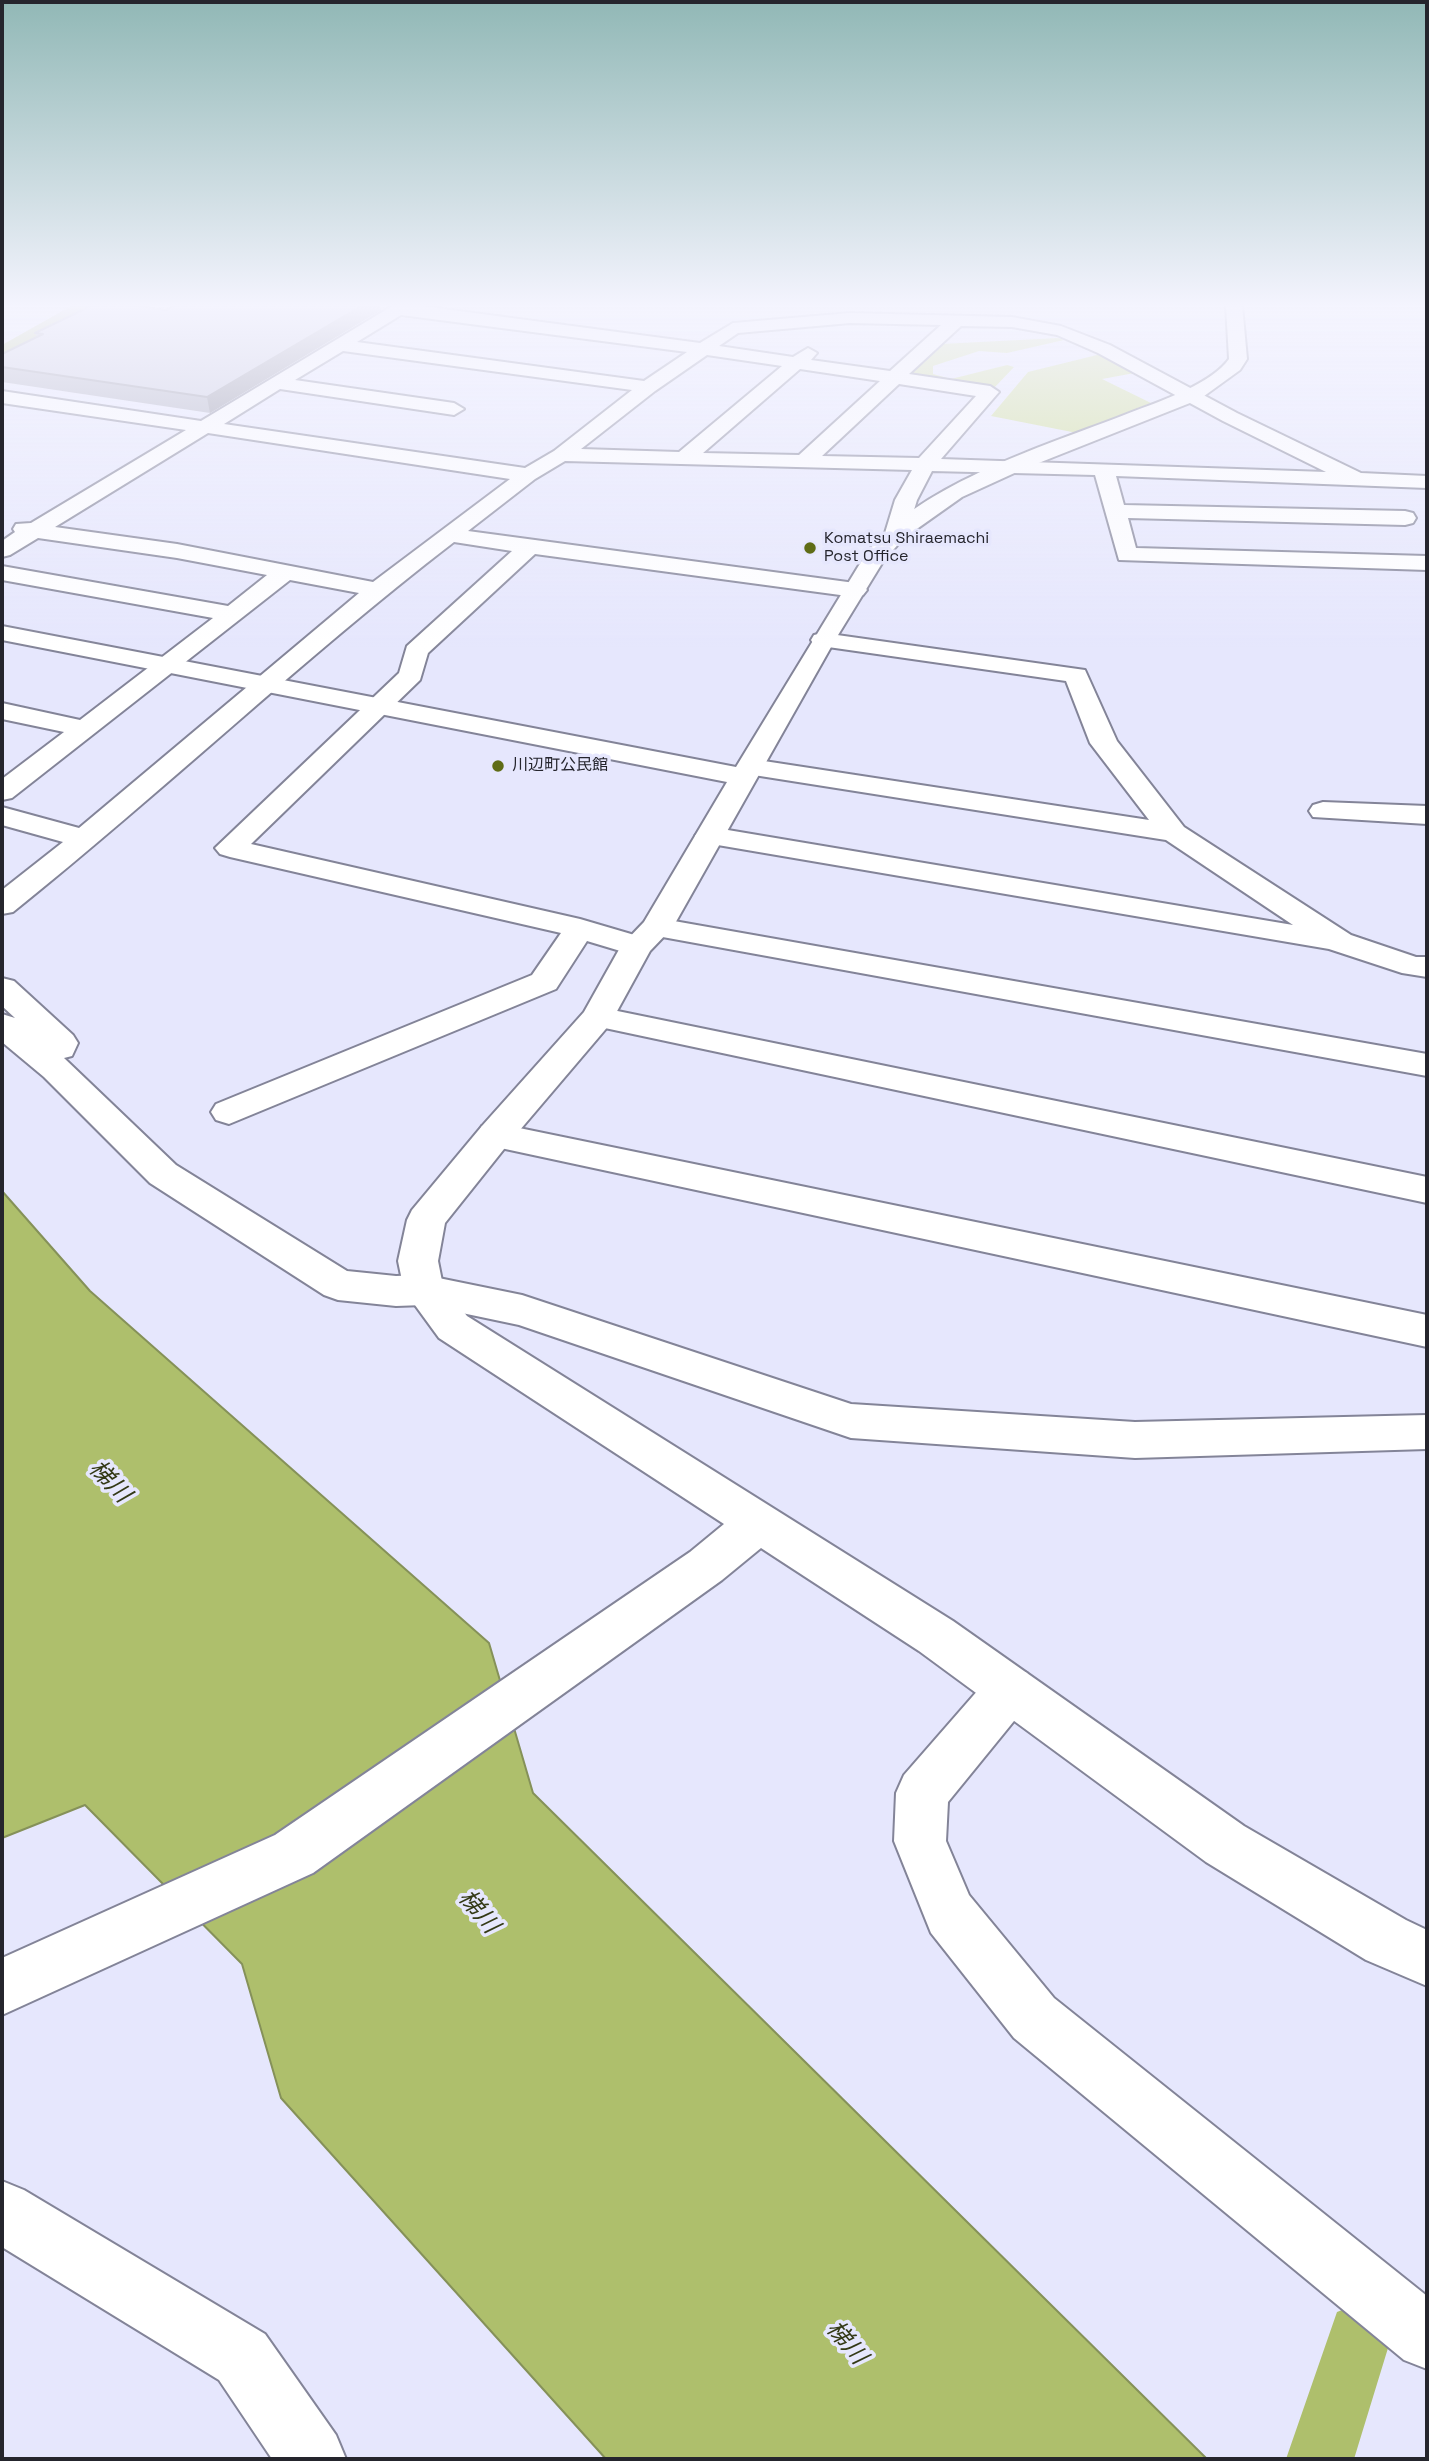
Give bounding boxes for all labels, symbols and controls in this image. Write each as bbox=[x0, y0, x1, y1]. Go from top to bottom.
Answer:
place label: Komatsu Shiraemachi Post Office bbox=[824, 529, 989, 567]
marker: Komatsu Shiraemachi Post Office bbox=[802, 540, 818, 556]
place label: 川辺町公民館 bbox=[512, 756, 608, 776]
marker: 川辺町公民館 bbox=[490, 758, 506, 774]
water label: 梯川 bbox=[82, 1455, 136, 1509]
water label: 梯川 bbox=[452, 1884, 504, 1940]
water label: 梯川 bbox=[820, 2315, 872, 2371]

